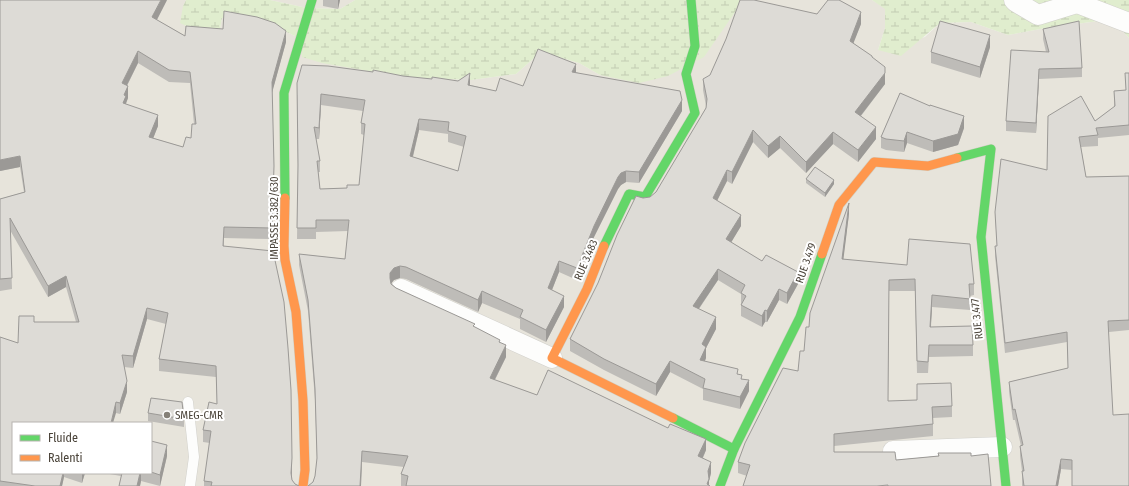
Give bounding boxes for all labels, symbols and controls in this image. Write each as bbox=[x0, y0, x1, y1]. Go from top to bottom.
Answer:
street label: IMPASSE 3.382/630 bbox=[268, 176, 281, 260]
street label: RUE 3.483 bbox=[572, 238, 600, 282]
street label: RUE 3.479 bbox=[793, 241, 819, 285]
street label: RUE 3.477 bbox=[968, 297, 986, 340]
place label: SMEG-CMR bbox=[175, 409, 223, 422]
marker: SMEG-CMR bbox=[162, 410, 172, 420]
legend bbox=[12, 422, 152, 474]
text: Fluide bbox=[48, 431, 78, 445]
text: Ralenti bbox=[48, 451, 83, 465]

